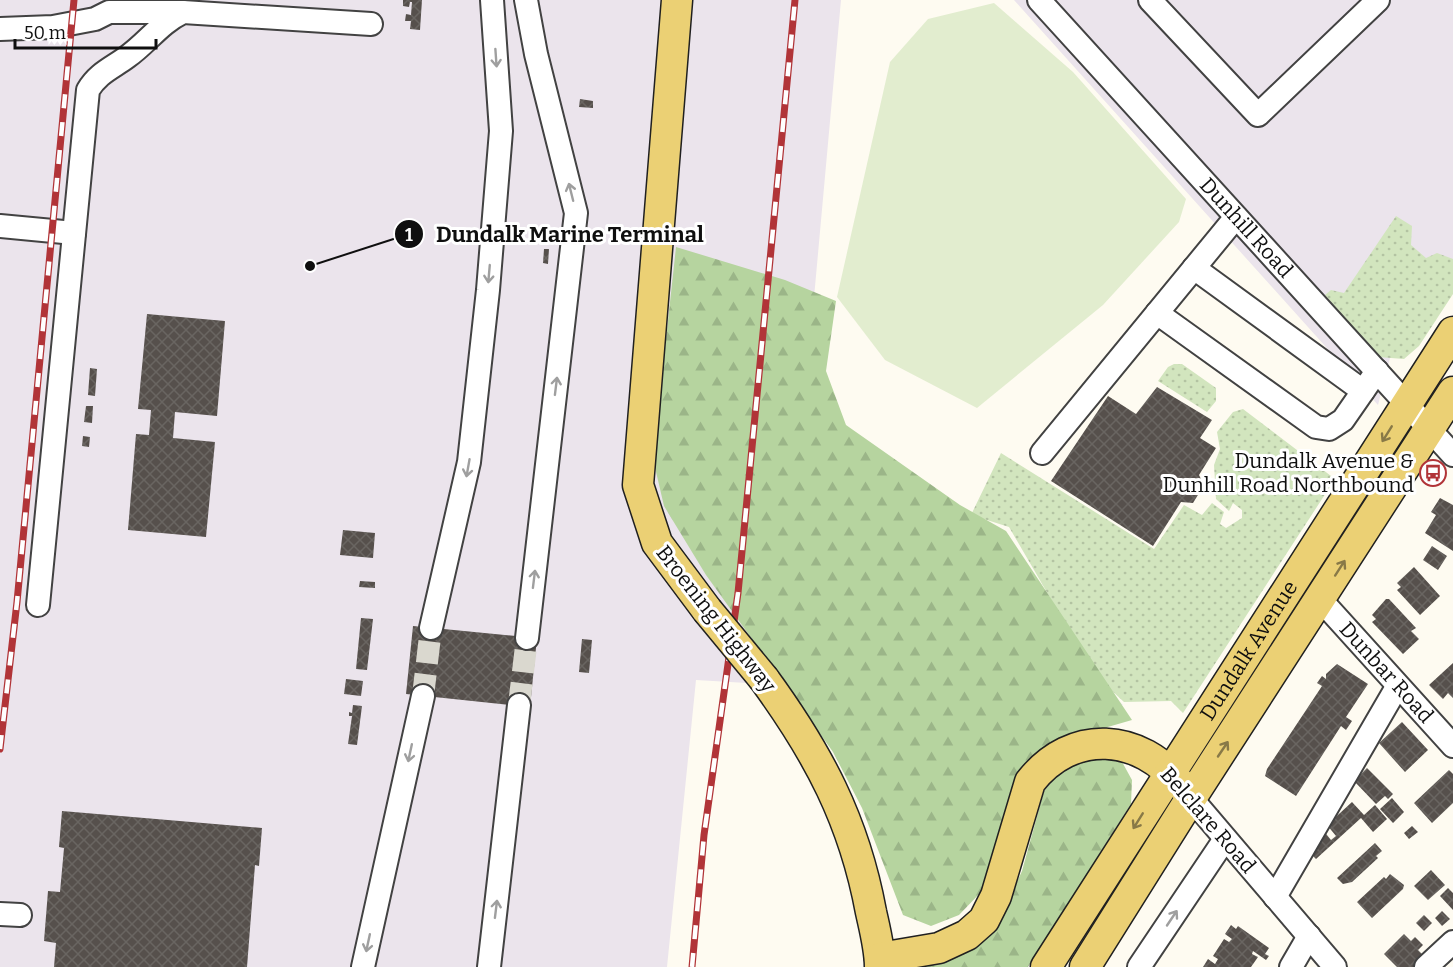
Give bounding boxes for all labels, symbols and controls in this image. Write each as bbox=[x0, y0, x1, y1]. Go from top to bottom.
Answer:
scale bar bbox=[15, 12, 156, 50]
text: 50 m bbox=[24, 22, 66, 44]
one-way arrow bbox=[491, 48, 502, 68]
street label: Dunhill Road bbox=[1194, 172, 1298, 283]
one-way arrow bbox=[564, 183, 576, 202]
callout: Dundalk Marine Terminal bbox=[394, 214, 716, 254]
text: Dundalk Marine Terminal bbox=[436, 221, 704, 248]
text: 1 bbox=[405, 224, 413, 246]
one-way arrow bbox=[483, 263, 494, 283]
one-way arrow bbox=[551, 376, 562, 396]
one-way arrow bbox=[1380, 425, 1392, 442]
place label: Dundalk Avenue & Dunhill Road Northbound bbox=[1163, 448, 1414, 498]
one-way arrow bbox=[462, 457, 473, 477]
bus stop icon: Dundalk Avenue & Dunhill Road Northbound bbox=[1418, 458, 1448, 488]
street label: Broening Highway bbox=[650, 540, 782, 698]
one-way arrow bbox=[1334, 560, 1346, 577]
one-way arrow bbox=[529, 570, 540, 590]
street label: Dundalk Avenue bbox=[1195, 576, 1303, 725]
street label: Dunbar Road bbox=[1334, 616, 1439, 729]
one-way arrow bbox=[1217, 742, 1229, 758]
one-way arrow bbox=[404, 743, 415, 762]
street label: Belclare Road bbox=[1155, 762, 1261, 878]
one-way arrow bbox=[1132, 812, 1145, 829]
one-way arrow bbox=[490, 899, 501, 919]
one-way arrow bbox=[1166, 911, 1178, 927]
one-way arrow bbox=[362, 934, 374, 953]

